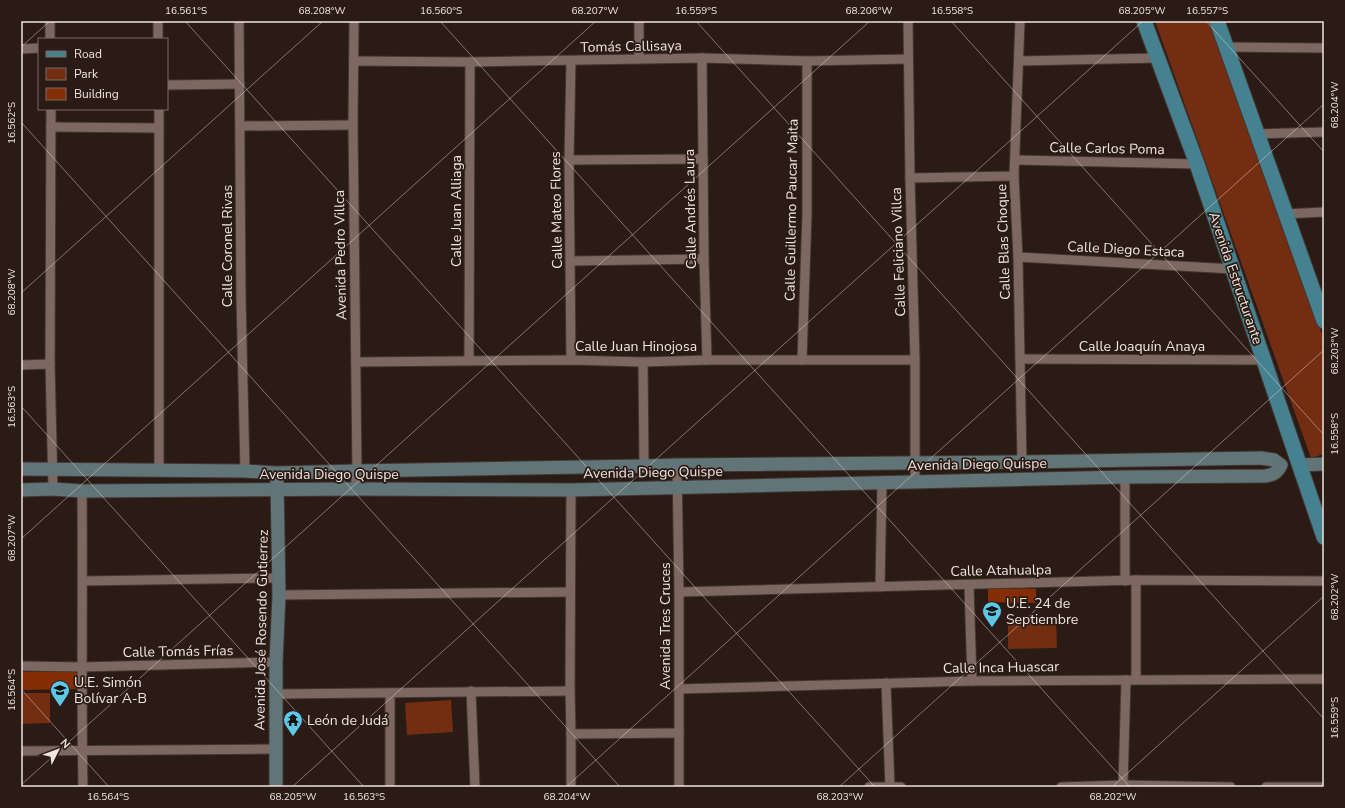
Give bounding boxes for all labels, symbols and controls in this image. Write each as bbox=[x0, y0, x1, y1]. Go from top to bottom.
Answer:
text: 16.561°S bbox=[165, 4, 207, 18]
text: 68.208°W bbox=[298, 4, 346, 18]
text: 16.560°S bbox=[420, 4, 462, 18]
text: 68.207°W bbox=[571, 4, 619, 18]
text: 16.559°S bbox=[675, 4, 717, 18]
text: 68.206°W bbox=[845, 4, 893, 18]
text: 16.558°S bbox=[931, 4, 973, 18]
text: 68.205°W bbox=[1118, 4, 1166, 18]
text: 16.557°S bbox=[1186, 4, 1228, 18]
street label: Tomás Callisaya bbox=[580, 36, 682, 57]
legend bbox=[38, 38, 168, 110]
text: Road bbox=[74, 46, 102, 62]
text: Park bbox=[74, 66, 99, 82]
text: 68.204°W bbox=[1328, 81, 1342, 129]
text: Building bbox=[74, 86, 119, 102]
text: 16.562°S bbox=[5, 102, 19, 144]
street label: Calle Guillermo Paucar Maita bbox=[780, 119, 803, 301]
street label: Calle Carlos Poma bbox=[1049, 138, 1165, 159]
street label: Calle Andrés Laura bbox=[680, 149, 701, 269]
street label: Calle Mateo Flores bbox=[546, 151, 567, 269]
street label: Calle Juan Alliaga bbox=[447, 155, 466, 267]
street label: Calle Blas Choque bbox=[992, 184, 1015, 300]
street label: Calle Coronel Rivas bbox=[218, 185, 237, 307]
street label: Calle Feliciano Villca bbox=[887, 187, 910, 317]
street label: Avenida Pedro Villca bbox=[330, 190, 351, 320]
street label: Avenida Estructurante bbox=[1204, 209, 1267, 347]
street label: Calle Diego Estaca bbox=[1067, 237, 1185, 262]
text: 68.208°W bbox=[5, 268, 19, 316]
text: 68.203°W bbox=[1328, 327, 1342, 375]
street label: Calle Juan Hinojosa bbox=[575, 337, 697, 356]
street label: Calle Joaquín Anaya bbox=[1079, 337, 1205, 356]
text: 16.563°S bbox=[5, 386, 19, 428]
text: 16.558°S bbox=[1328, 413, 1342, 455]
street label: Avenida Diego Quispe bbox=[907, 454, 1047, 475]
street label: Avenida Diego Quispe bbox=[583, 462, 723, 483]
street label: Avenida Diego Quispe bbox=[259, 465, 399, 484]
text: 68.207°W bbox=[5, 514, 19, 562]
street label: Avenida José Rosendo Gutierrez bbox=[250, 529, 273, 731]
street label: Calle Atahualpa bbox=[950, 560, 1052, 581]
street label: Avenida Tres Cruces bbox=[656, 562, 675, 690]
text: 68.202°W bbox=[1328, 573, 1342, 621]
place label: U.E. 24 de Septiembre bbox=[1006, 594, 1078, 629]
school or university icon: U.E. 24 de Septiembre bbox=[981, 600, 1003, 628]
street label: Calle Tomás Frías bbox=[122, 641, 234, 662]
street label: Calle Inca Huascar bbox=[943, 657, 1059, 678]
text: 16.564°S bbox=[5, 669, 19, 711]
place label: U.E. Simón Bolívar A-B bbox=[74, 673, 147, 708]
school or university icon: U.E. Simón Bolívar A-B bbox=[49, 679, 71, 707]
text: 16.559°S bbox=[1328, 697, 1342, 739]
temple icon: León de Judá bbox=[282, 709, 304, 737]
place label: León de Judá bbox=[307, 711, 389, 730]
north arrow bbox=[38, 730, 78, 770]
text: N bbox=[57, 736, 73, 752]
text: 16.564°S bbox=[87, 790, 129, 804]
text: 68.205°W bbox=[269, 790, 317, 804]
text: 16.563°S bbox=[343, 790, 385, 804]
text: 68.204°W bbox=[543, 790, 591, 804]
text: 68.203°W bbox=[816, 790, 864, 804]
text: 68.202°W bbox=[1089, 790, 1137, 804]

